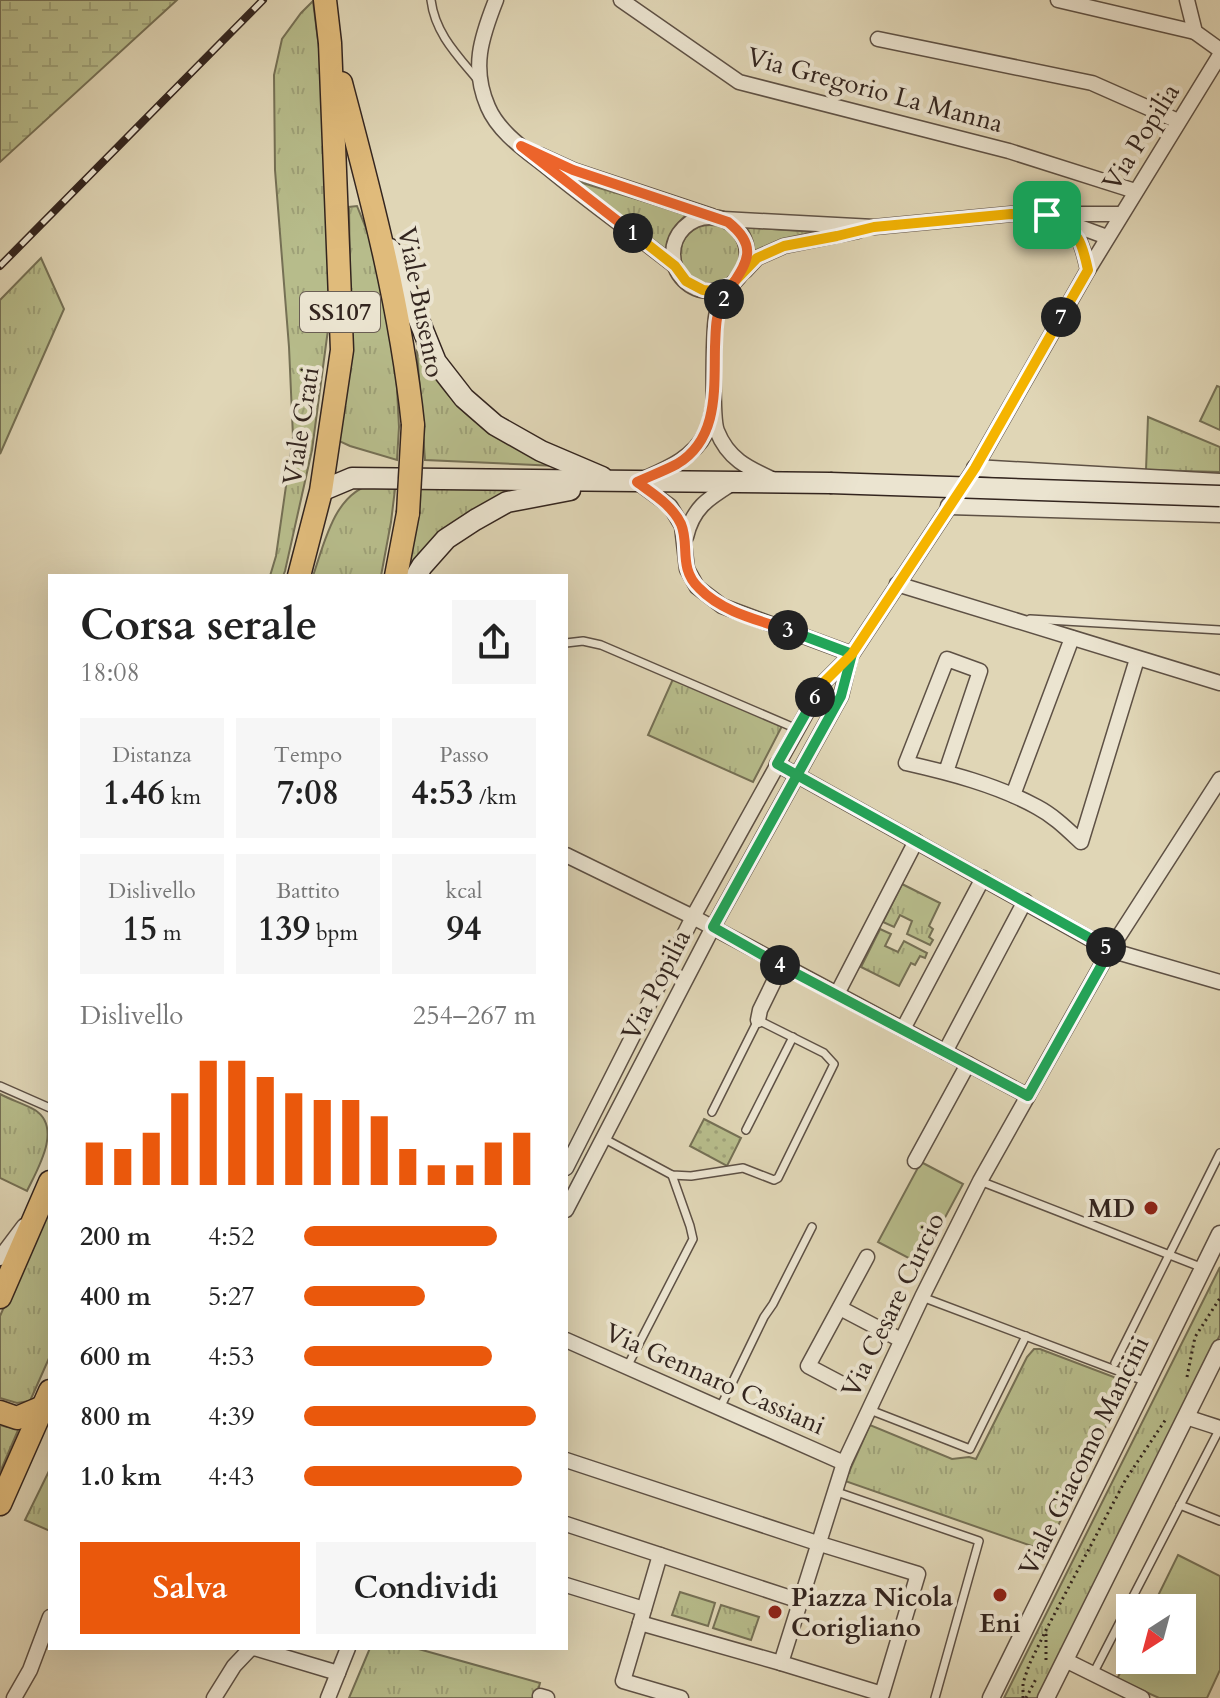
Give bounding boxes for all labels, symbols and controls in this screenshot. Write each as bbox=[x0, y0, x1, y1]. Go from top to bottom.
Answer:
street label: Via Gregorio La Manna bbox=[743, 39, 1007, 141]
street label: Via Popilia bbox=[1094, 77, 1188, 197]
pin bbox=[1013, 181, 1081, 249]
icon: arrive bbox=[1025, 193, 1069, 237]
pin: 1 bbox=[613, 213, 653, 253]
text: 1 bbox=[627, 218, 639, 248]
street label: Viale Busento bbox=[389, 224, 453, 380]
pin: 2 bbox=[704, 279, 744, 319]
text: 2 bbox=[718, 284, 730, 314]
road number: SS107 bbox=[300, 292, 380, 332]
pin: 7 bbox=[1041, 297, 1081, 337]
text: 7 bbox=[1055, 302, 1067, 332]
street label: Viale Crati bbox=[274, 364, 328, 488]
text: Corsa serale bbox=[80, 595, 317, 655]
button: share bbox=[452, 600, 536, 684]
pin: 3 bbox=[768, 610, 808, 650]
text: 3 bbox=[782, 615, 794, 645]
text: 18:08 bbox=[80, 655, 140, 690]
pin: 6 bbox=[795, 677, 835, 717]
text: 6 bbox=[809, 682, 821, 712]
text: Distanza bbox=[112, 740, 192, 770]
text: Tempo bbox=[274, 740, 342, 770]
text: Passo bbox=[439, 740, 489, 770]
text: 1.46 bbox=[103, 770, 165, 816]
text: 7:08 bbox=[277, 770, 339, 816]
text: 4:53 bbox=[411, 770, 473, 816]
text: km bbox=[165, 782, 201, 812]
text: /km bbox=[473, 782, 517, 812]
text: Dislivello bbox=[108, 876, 196, 906]
text: Battito bbox=[276, 876, 340, 906]
text: kcal bbox=[446, 876, 482, 906]
text: 15 bbox=[122, 906, 157, 952]
text: 139 bbox=[258, 906, 310, 952]
text: 94 bbox=[447, 906, 481, 952]
text: m bbox=[157, 918, 182, 948]
text: bpm bbox=[310, 918, 358, 948]
street label: Via Popilia bbox=[613, 923, 699, 1047]
pin: 5 bbox=[1086, 927, 1126, 967]
text: 5 bbox=[1100, 932, 1112, 962]
pin: 4 bbox=[760, 945, 800, 985]
text: 4 bbox=[774, 950, 786, 980]
text: Dislivello bbox=[80, 998, 183, 1033]
text: 254–267 m bbox=[413, 998, 536, 1033]
place label: MD bbox=[1087, 1191, 1135, 1226]
marker: MD bbox=[1142, 1199, 1160, 1217]
street label: Via Cesare Curcio bbox=[833, 1207, 953, 1403]
text: 200 m bbox=[80, 1219, 151, 1254]
text: 4:52 bbox=[208, 1219, 255, 1254]
text: 400 m bbox=[80, 1279, 151, 1314]
text: 5:27 bbox=[208, 1279, 255, 1314]
street label: Via Gennaro Cassiani bbox=[599, 1315, 831, 1443]
street label: Viale Giacomo Mancini bbox=[1011, 1330, 1157, 1582]
text: 600 m bbox=[80, 1339, 151, 1374]
text: 4:53 bbox=[208, 1339, 255, 1374]
text: 800 m bbox=[80, 1399, 151, 1434]
text: 4:39 bbox=[208, 1399, 255, 1434]
text: 1.0 km bbox=[80, 1459, 161, 1494]
text: 4:43 bbox=[208, 1459, 255, 1494]
button: Salva bbox=[80, 1542, 300, 1634]
button: Condividi bbox=[316, 1542, 536, 1634]
place label: Piazza Nicola Corigliano bbox=[791, 1580, 953, 1645]
marker: Eni bbox=[991, 1586, 1009, 1604]
north arrow bbox=[1116, 1594, 1196, 1674]
map controls bbox=[1116, 1594, 1196, 1674]
marker: Piazza Nicola Corigliano bbox=[766, 1603, 784, 1621]
place label: Eni bbox=[979, 1606, 1021, 1641]

